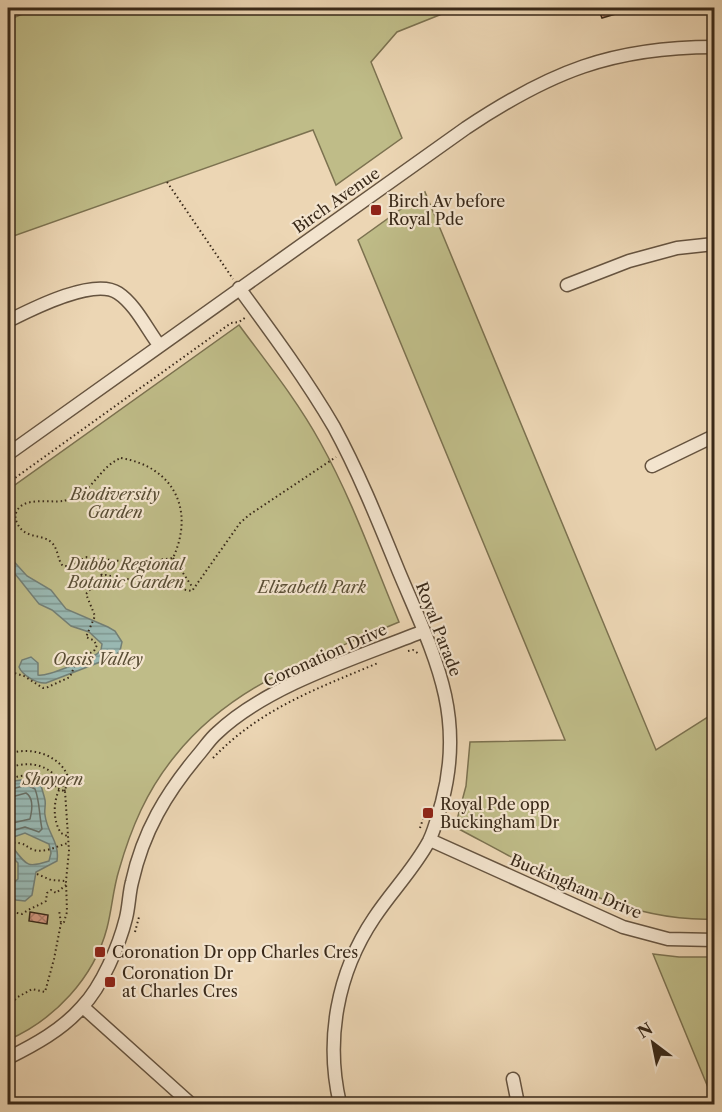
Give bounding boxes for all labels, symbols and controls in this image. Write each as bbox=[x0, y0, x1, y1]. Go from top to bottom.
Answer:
street label: Birch Avenue bbox=[289, 163, 383, 237]
place label: Birch Av before Royal Pde bbox=[388, 191, 505, 229]
marker: Birch Av before Royal Pde bbox=[369, 203, 383, 217]
park label: Biodiversity Garden bbox=[68, 484, 160, 522]
park label: Dubbo Regional Botanic Garden bbox=[66, 554, 186, 592]
park label: Elizabeth Park bbox=[256, 577, 367, 597]
street label: Royal Parade bbox=[412, 579, 466, 679]
street label: Coronation Drive bbox=[260, 619, 390, 691]
park label: Oasis Valley bbox=[53, 649, 143, 669]
park label: Shoyoen bbox=[22, 769, 83, 789]
place label: Royal Pde opp Buckingham Dr bbox=[440, 794, 560, 832]
marker: Royal Pde opp Buckingham Dr bbox=[421, 806, 435, 820]
street label: Buckingham Drive bbox=[507, 849, 645, 923]
place label: Coronation Dr opp Charles Cres bbox=[112, 942, 358, 962]
marker: Coronation Dr opp Charles Cres bbox=[93, 945, 107, 959]
place label: Coronation Dr at Charles Cres bbox=[122, 963, 238, 1001]
marker: Coronation Dr at Charles Cres bbox=[103, 975, 117, 989]
north arrow bbox=[623, 1013, 683, 1073]
text: N bbox=[634, 1018, 656, 1042]

